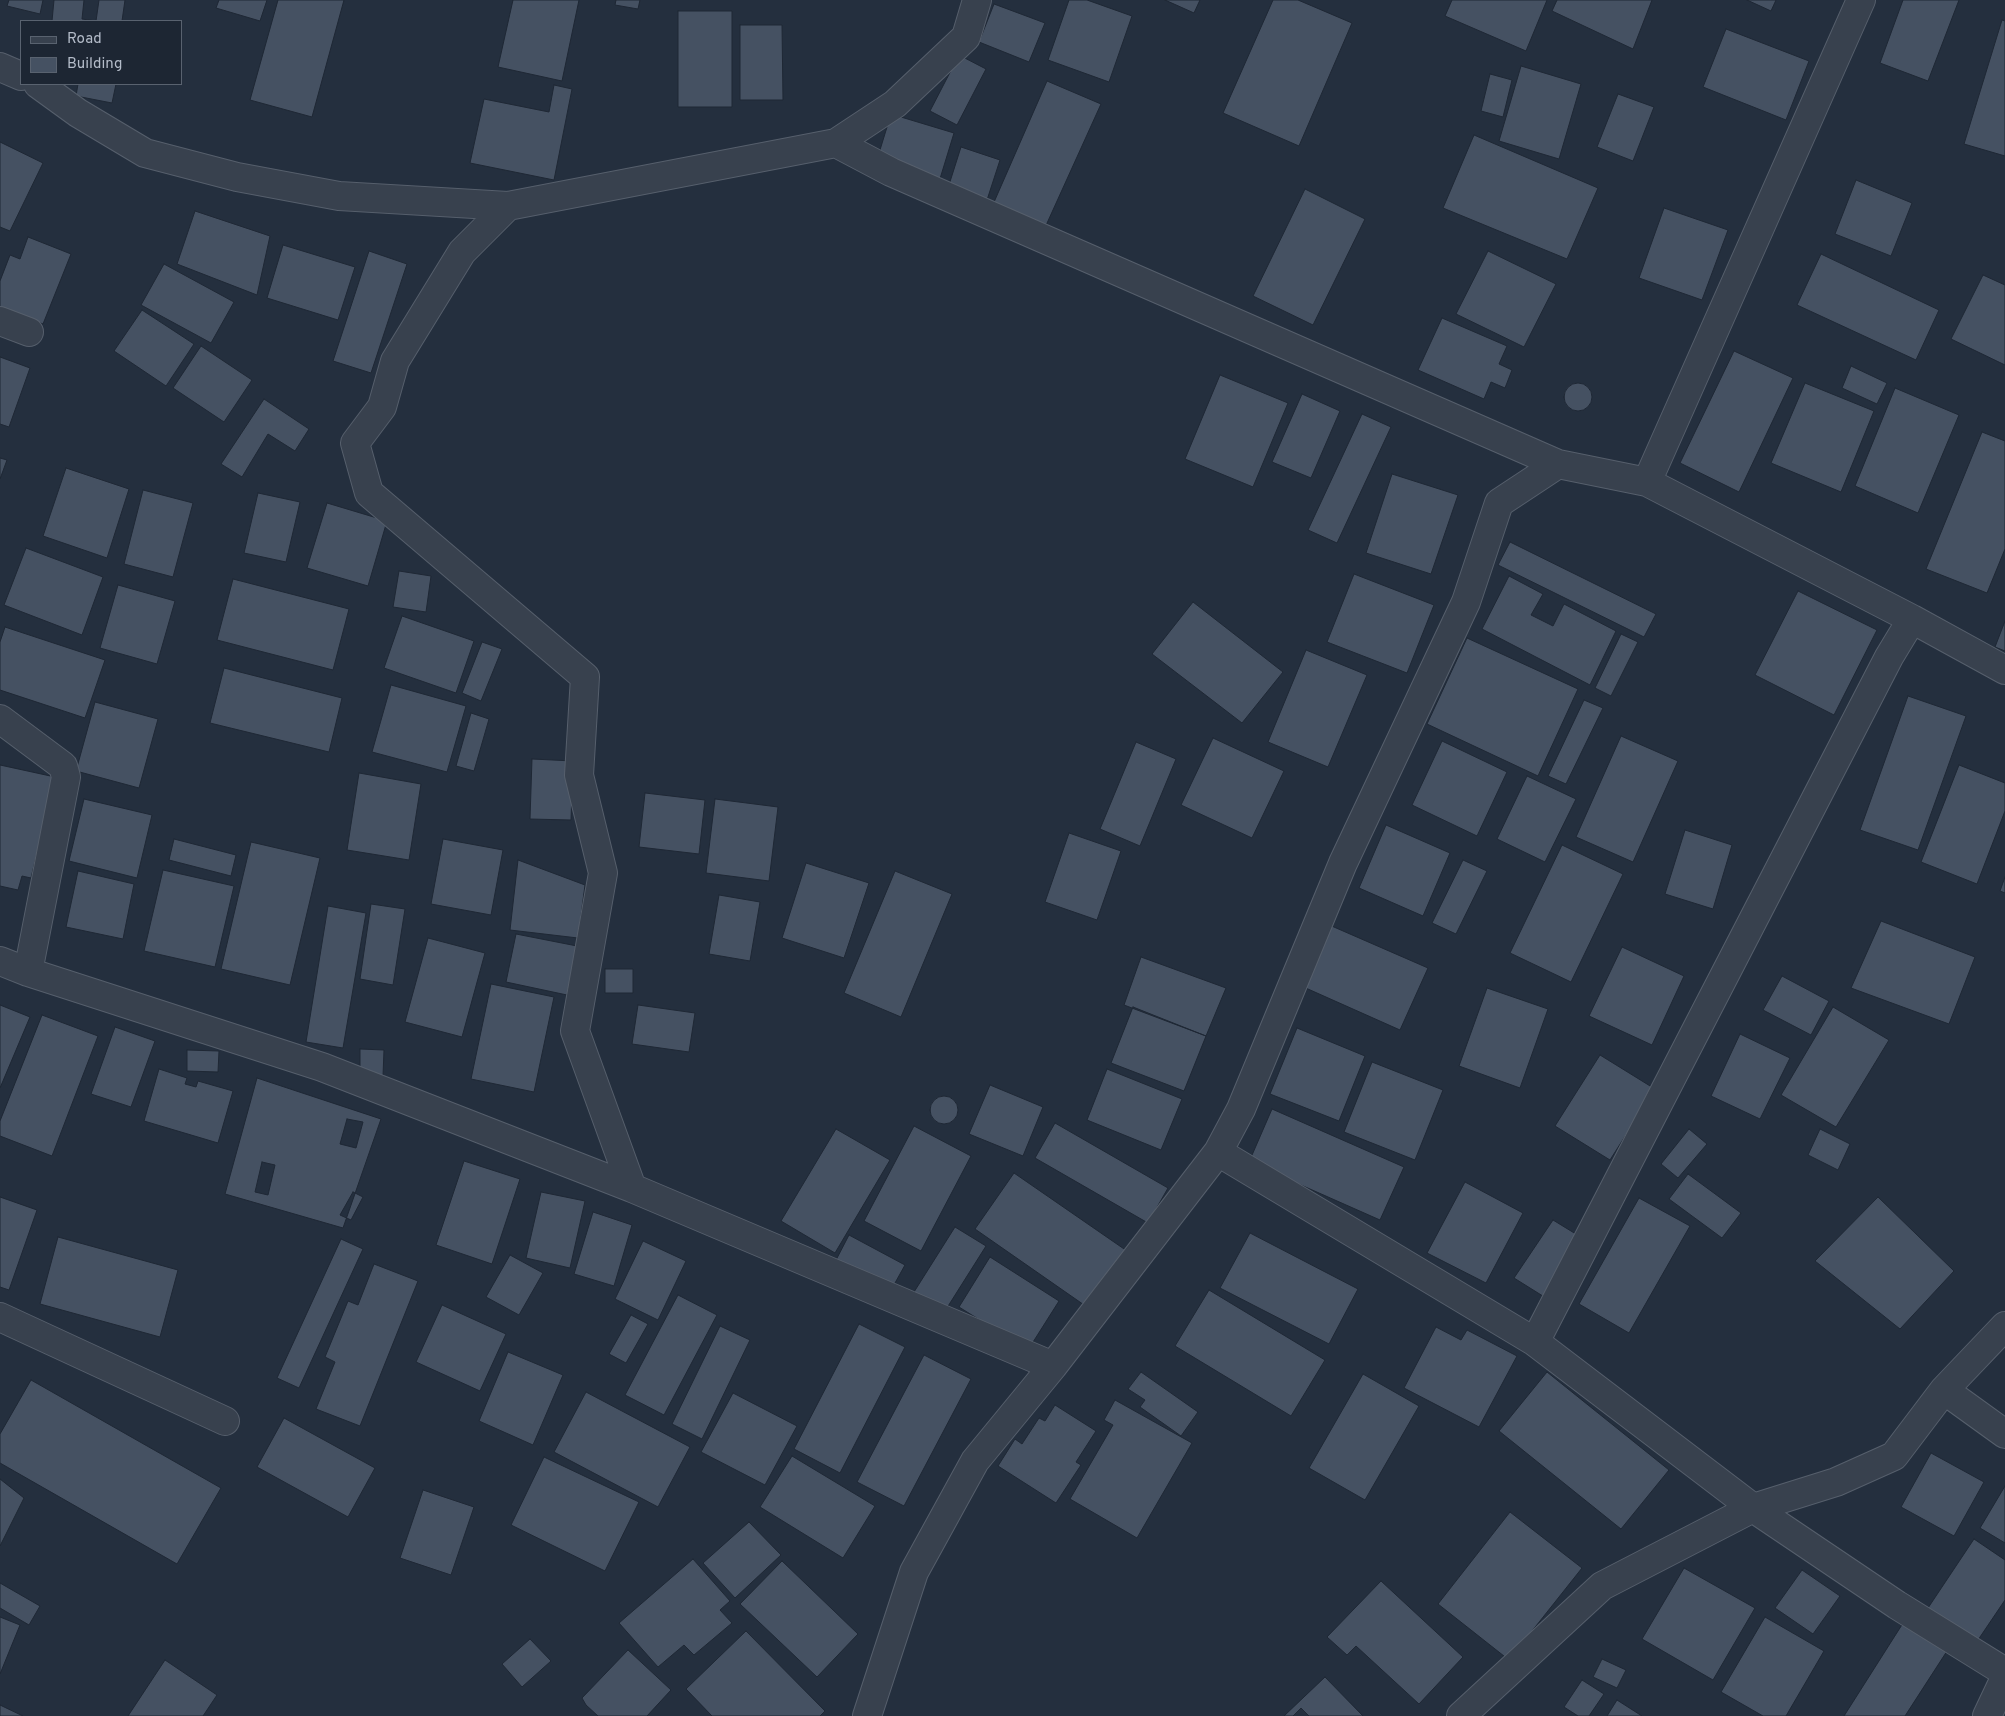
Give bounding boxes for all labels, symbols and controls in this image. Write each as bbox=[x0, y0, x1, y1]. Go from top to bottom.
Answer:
legend bbox=[20, 20, 182, 85]
text: Road bbox=[67, 30, 102, 49]
text: Building bbox=[67, 55, 122, 74]

